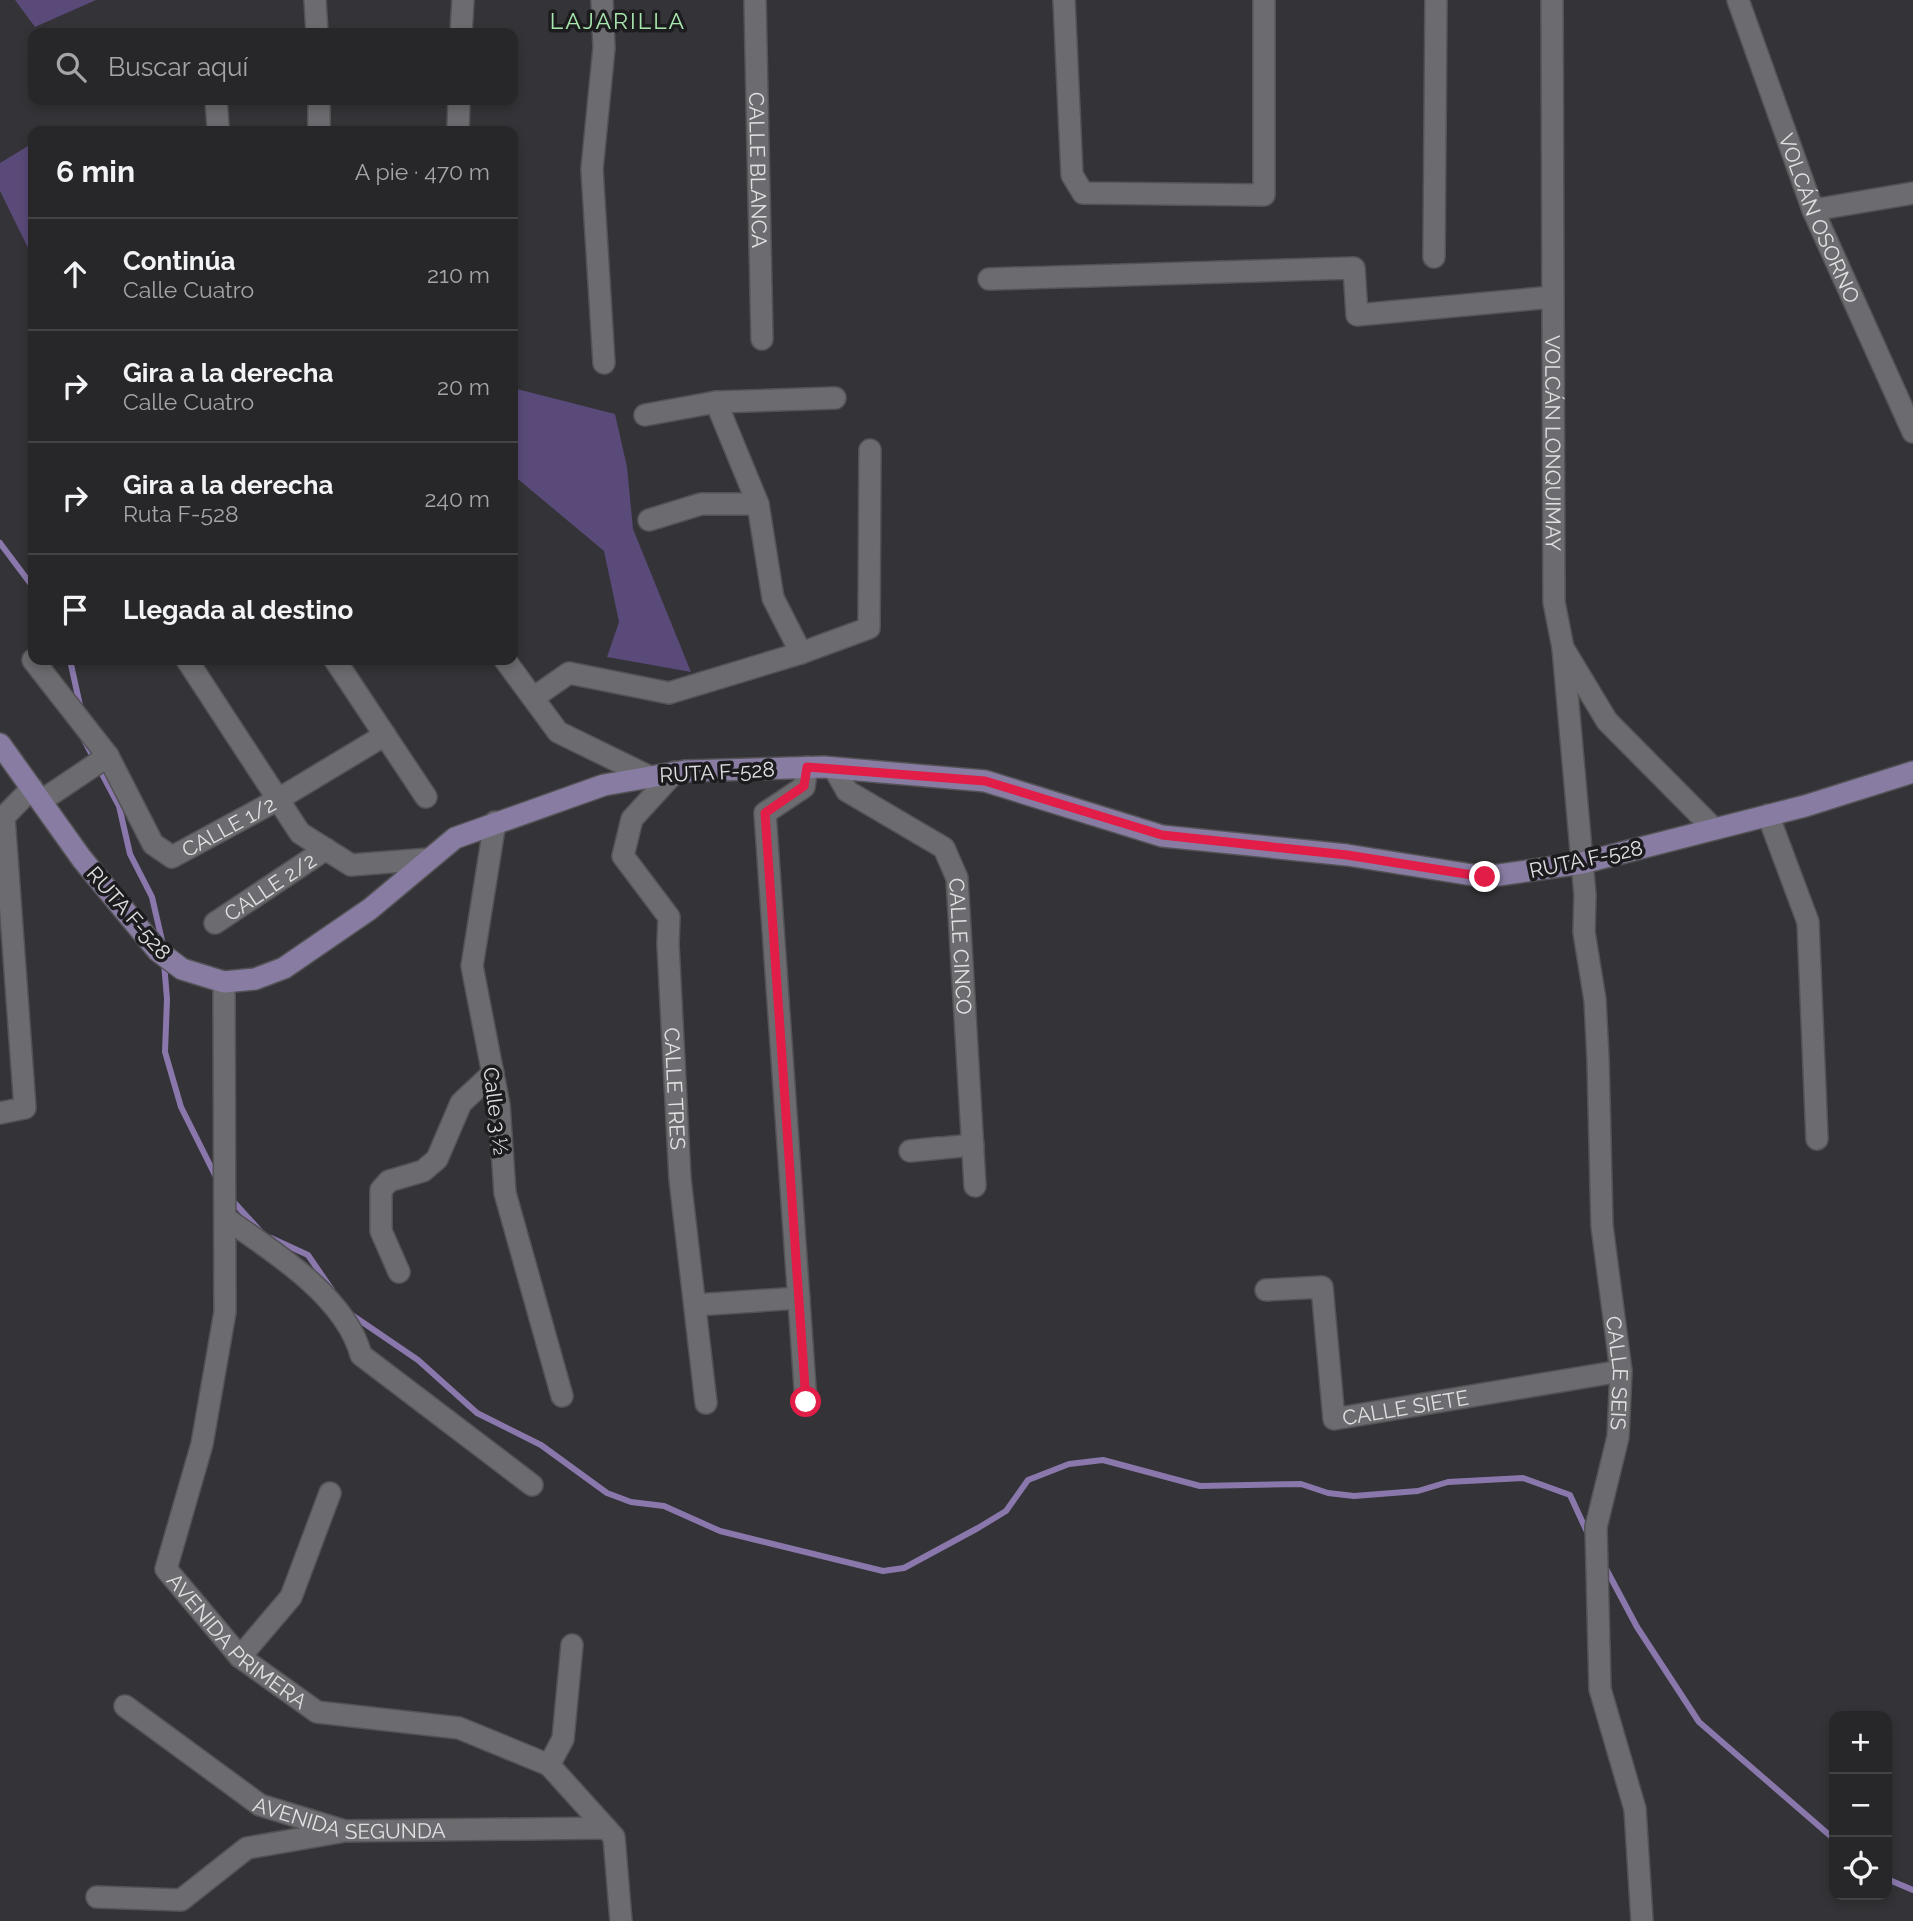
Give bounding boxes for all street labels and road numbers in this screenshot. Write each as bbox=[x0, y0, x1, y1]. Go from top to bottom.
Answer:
street label: CALLE BLANCA bbox=[744, 92, 773, 248]
street label: VOLCÁN OSORNO bbox=[1774, 130, 1866, 307]
street label: VOLCÁN LONQUIMAY bbox=[1541, 335, 1566, 551]
street label: RUTA F-528 bbox=[659, 756, 775, 788]
street label: CALLE 1/2 bbox=[177, 791, 280, 862]
street label: RUTA F-528 bbox=[1527, 835, 1645, 883]
street label: CALLE 2/2 bbox=[219, 847, 321, 926]
street label: RUTA F-528 bbox=[82, 861, 176, 965]
street label: CALLE CINCO bbox=[945, 877, 977, 1015]
street label: CALLE TRES bbox=[660, 1027, 691, 1151]
street label: Calle 3 ½ bbox=[478, 1066, 514, 1156]
street label: CALLE SEIS bbox=[1601, 1314, 1634, 1431]
street label: CALLE SIETE bbox=[1340, 1384, 1470, 1430]
street label: AVENIDA PRIMERA bbox=[162, 1568, 312, 1714]
street label: AVENIDA SEGUNDA bbox=[250, 1791, 446, 1844]

